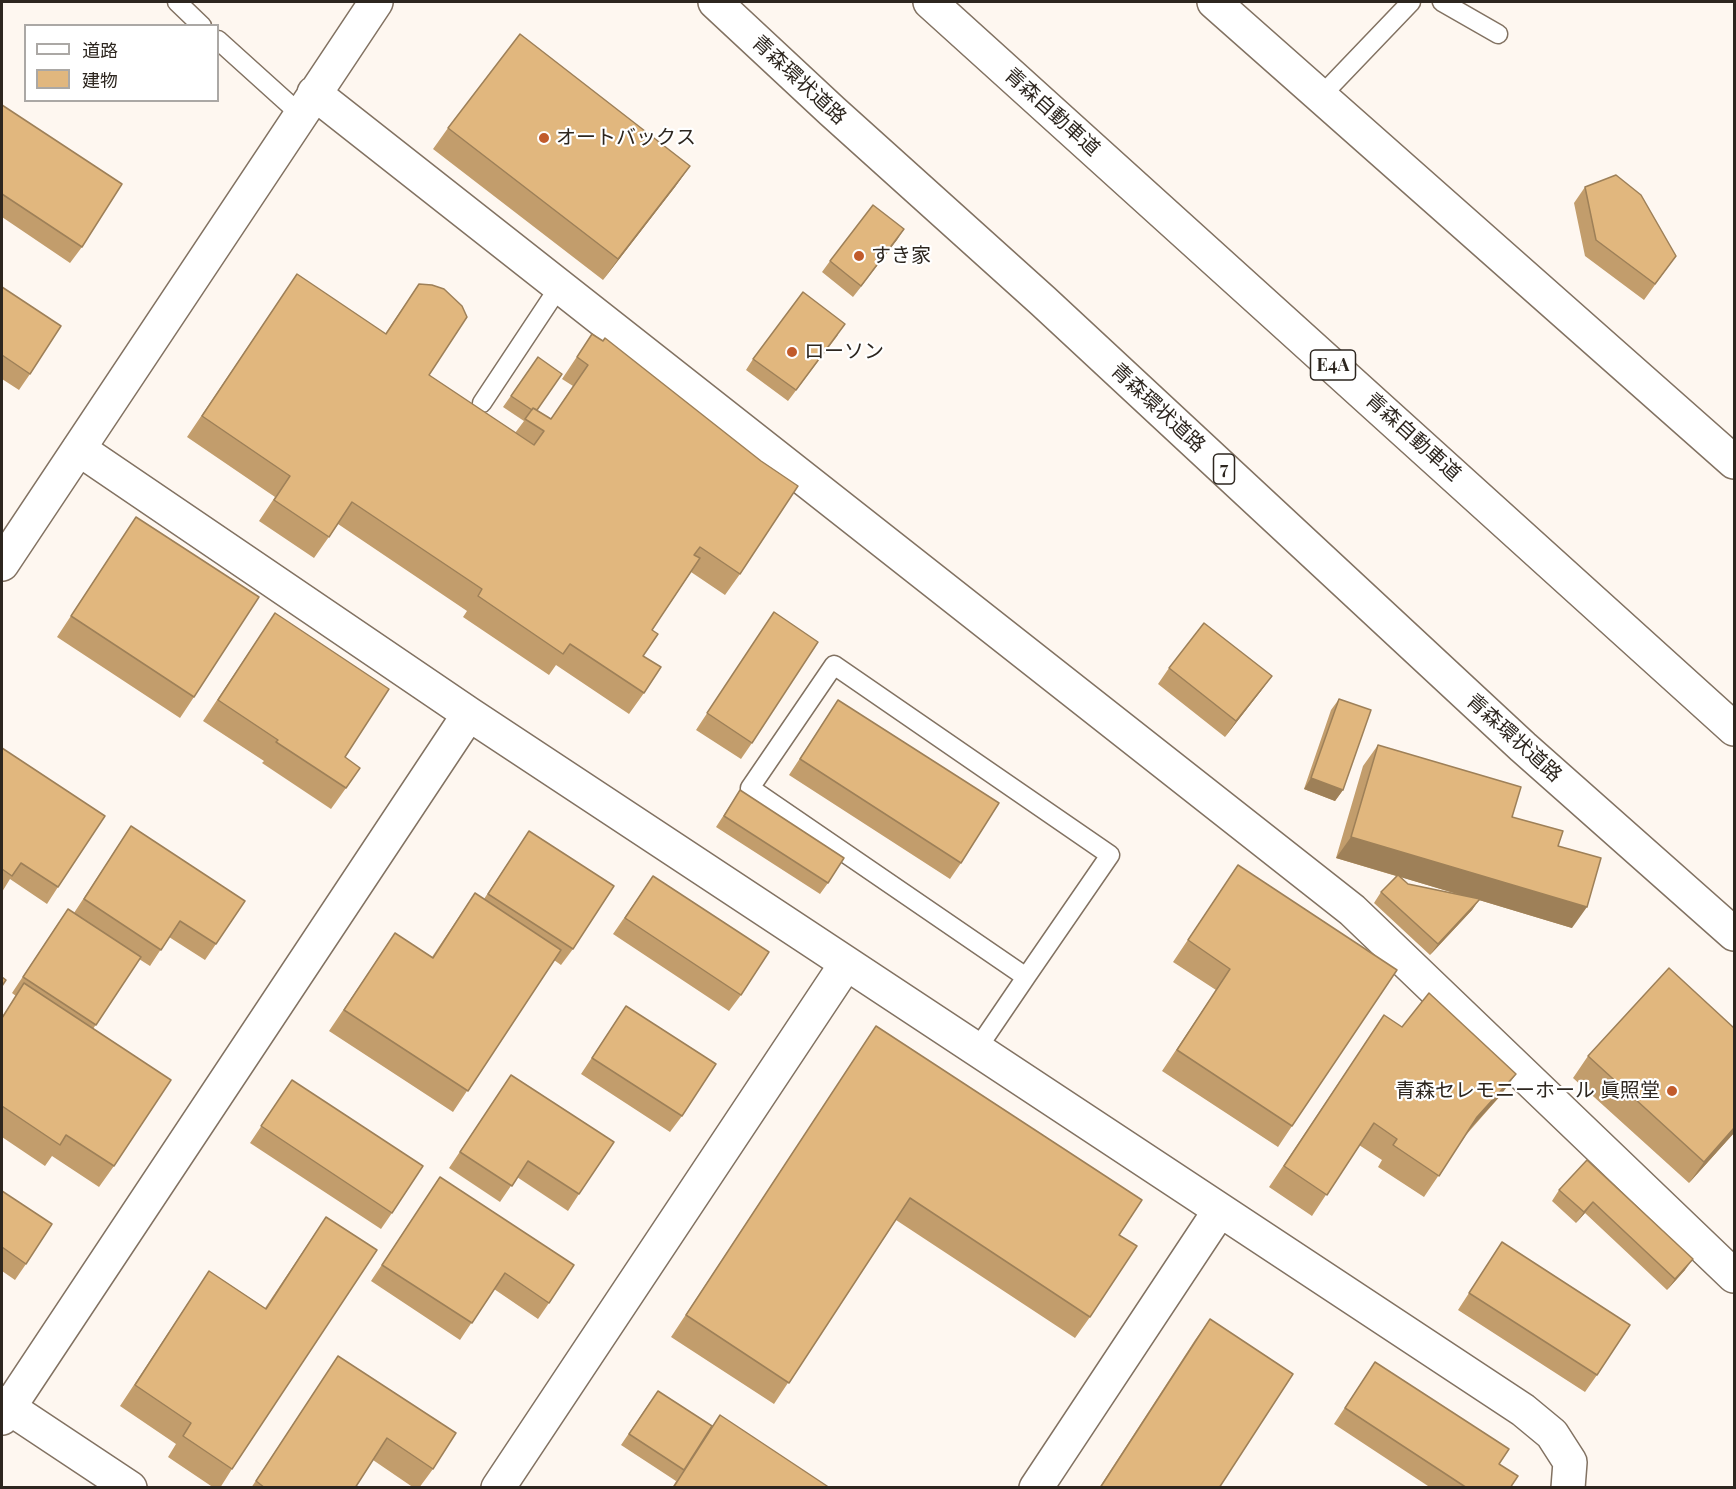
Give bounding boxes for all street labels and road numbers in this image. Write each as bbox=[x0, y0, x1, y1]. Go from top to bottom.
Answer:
street label: 青森環状道路 bbox=[747, 30, 851, 130]
street label: 青森自動車道 bbox=[999, 63, 1105, 161]
road number: E4A bbox=[1310, 350, 1356, 380]
street label: 青森環状道路 bbox=[1106, 358, 1210, 458]
street label: 青森自動車道 bbox=[1360, 388, 1466, 486]
road number: 7 bbox=[1214, 454, 1234, 484]
street label: 青森環状道路 bbox=[1461, 689, 1567, 787]

